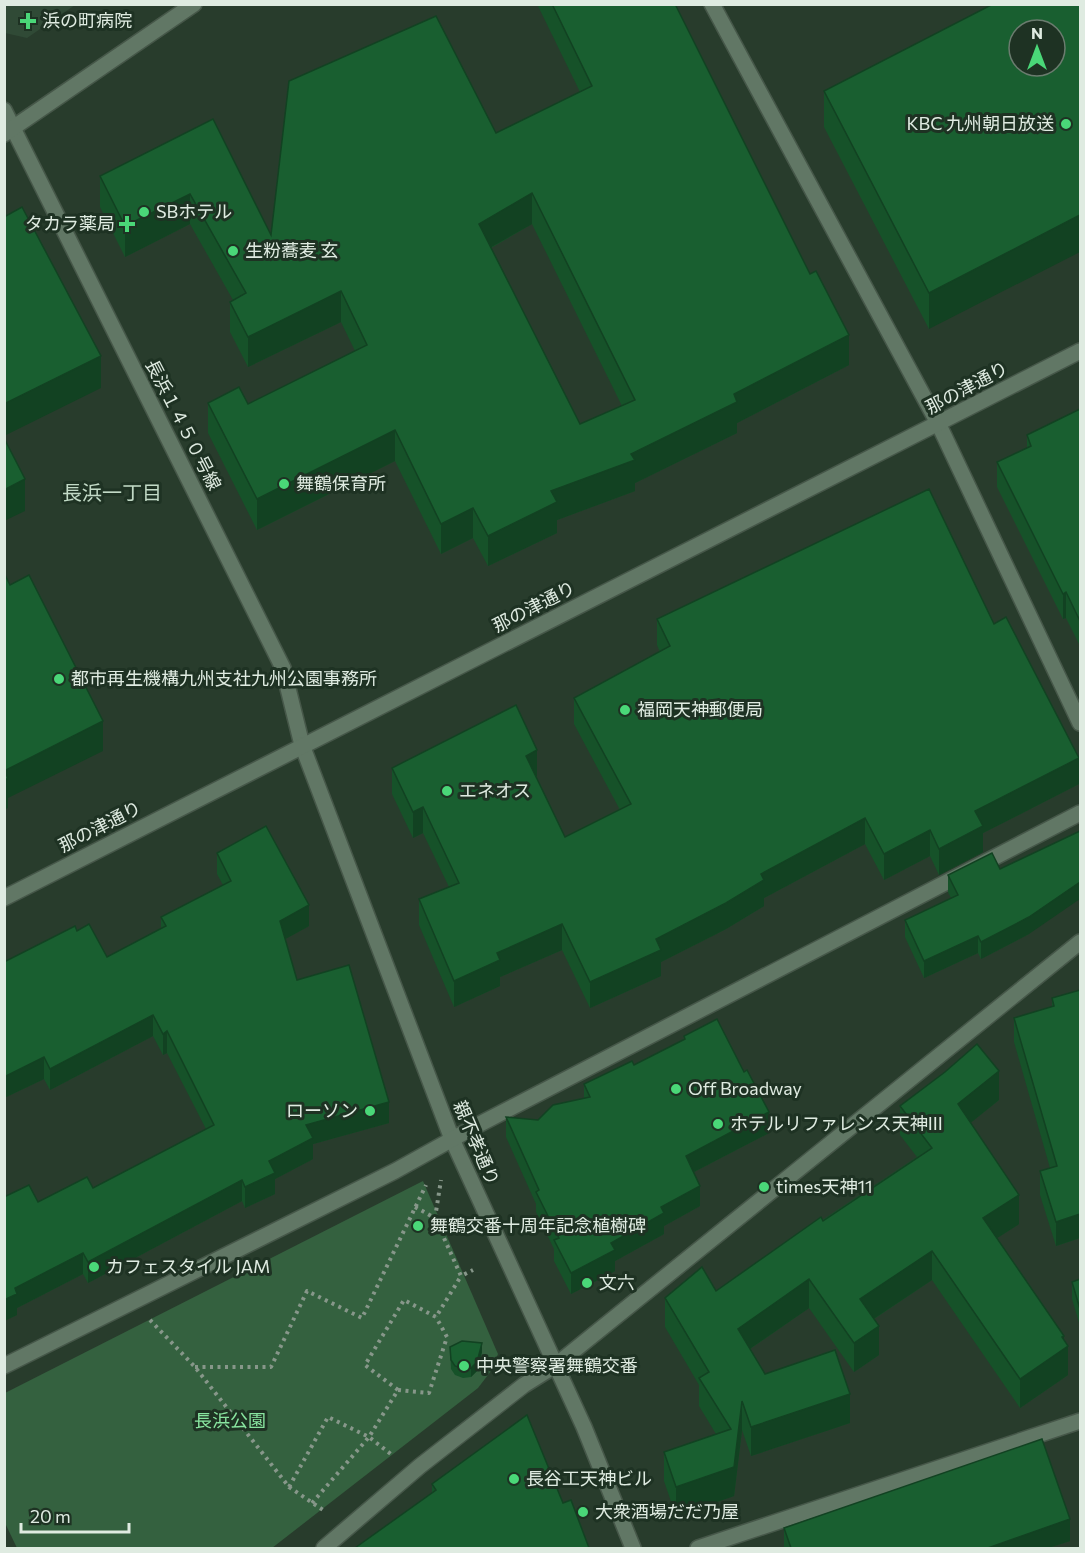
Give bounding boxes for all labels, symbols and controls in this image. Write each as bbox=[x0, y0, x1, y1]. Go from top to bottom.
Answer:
place label: 浜の町病院 bbox=[42, 9, 132, 31]
marker: 浜の町病院 bbox=[19, 12, 37, 30]
north arrow bbox=[1007, 18, 1067, 78]
text: N bbox=[1031, 23, 1043, 42]
place label: KBC 九州朝日放送 bbox=[907, 112, 1054, 134]
marker: KBC 九州朝日放送 bbox=[1059, 117, 1073, 131]
place label: SBホテル bbox=[156, 200, 232, 222]
marker: SBホテル bbox=[137, 205, 151, 219]
place label: タカラ薬局 bbox=[25, 212, 115, 234]
marker: タカラ薬局 bbox=[120, 217, 134, 231]
place label: 生粉蕎麦 玄 bbox=[245, 239, 338, 261]
marker: 生粉蕎麦 玄 bbox=[226, 244, 240, 258]
street label: 長浜１４５０号線 bbox=[141, 355, 226, 494]
street label: 那の津通り bbox=[922, 356, 1011, 418]
place label: 舞鶴保育所 bbox=[296, 472, 386, 494]
marker: 舞鶴保育所 bbox=[277, 477, 291, 491]
district label: 長浜一丁目 bbox=[62, 480, 162, 504]
street label: 那の津通り bbox=[488, 576, 579, 636]
place label: 都市再生機構九州支社九州公園事務所 bbox=[71, 667, 377, 689]
marker: 都市再生機構九州支社九州公園事務所 bbox=[52, 672, 66, 686]
place label: 福岡天神郵便局 bbox=[637, 698, 763, 720]
marker: 福岡天神郵便局 bbox=[618, 703, 632, 717]
place label: エネオス bbox=[459, 779, 531, 801]
marker: エネオス bbox=[440, 784, 454, 798]
street label: 那の津通り bbox=[54, 796, 145, 856]
place label: Off Broadway bbox=[688, 1077, 802, 1099]
marker: Off Broadway bbox=[669, 1082, 683, 1096]
street label: 親不孝通り bbox=[449, 1097, 505, 1188]
place label: ローソン bbox=[286, 1099, 358, 1121]
marker: ローソン bbox=[363, 1104, 377, 1118]
place label: ホテルリファレンス天神III bbox=[730, 1112, 943, 1134]
marker: ホテルリファレンス天神III bbox=[711, 1117, 725, 1131]
place label: times天神11 bbox=[776, 1175, 873, 1197]
marker: times天神11 bbox=[757, 1180, 771, 1194]
place label: 舞鶴交番十周年記念植樹碑 bbox=[430, 1214, 646, 1236]
marker: 舞鶴交番十周年記念植樹碑 bbox=[411, 1219, 425, 1233]
place label: カフェスタイル JAM bbox=[106, 1255, 270, 1277]
marker: カフェスタイル JAM bbox=[87, 1260, 101, 1274]
place label: 文六 bbox=[599, 1271, 635, 1293]
marker: 文六 bbox=[580, 1276, 594, 1290]
place label: 中央警察署舞鶴交番 bbox=[476, 1354, 638, 1376]
marker: 中央警察署舞鶴交番 bbox=[457, 1359, 471, 1373]
park label: 長浜公園 bbox=[194, 1409, 266, 1431]
place label: 長谷工天神ビル bbox=[526, 1467, 652, 1489]
marker: 長谷工天神ビル bbox=[507, 1472, 521, 1486]
scale bar bbox=[21, 1496, 129, 1534]
place label: 大衆酒場だだ乃屋 bbox=[595, 1500, 739, 1522]
text: 20 m bbox=[30, 1505, 71, 1527]
marker: 大衆酒場だだ乃屋 bbox=[576, 1505, 590, 1519]

